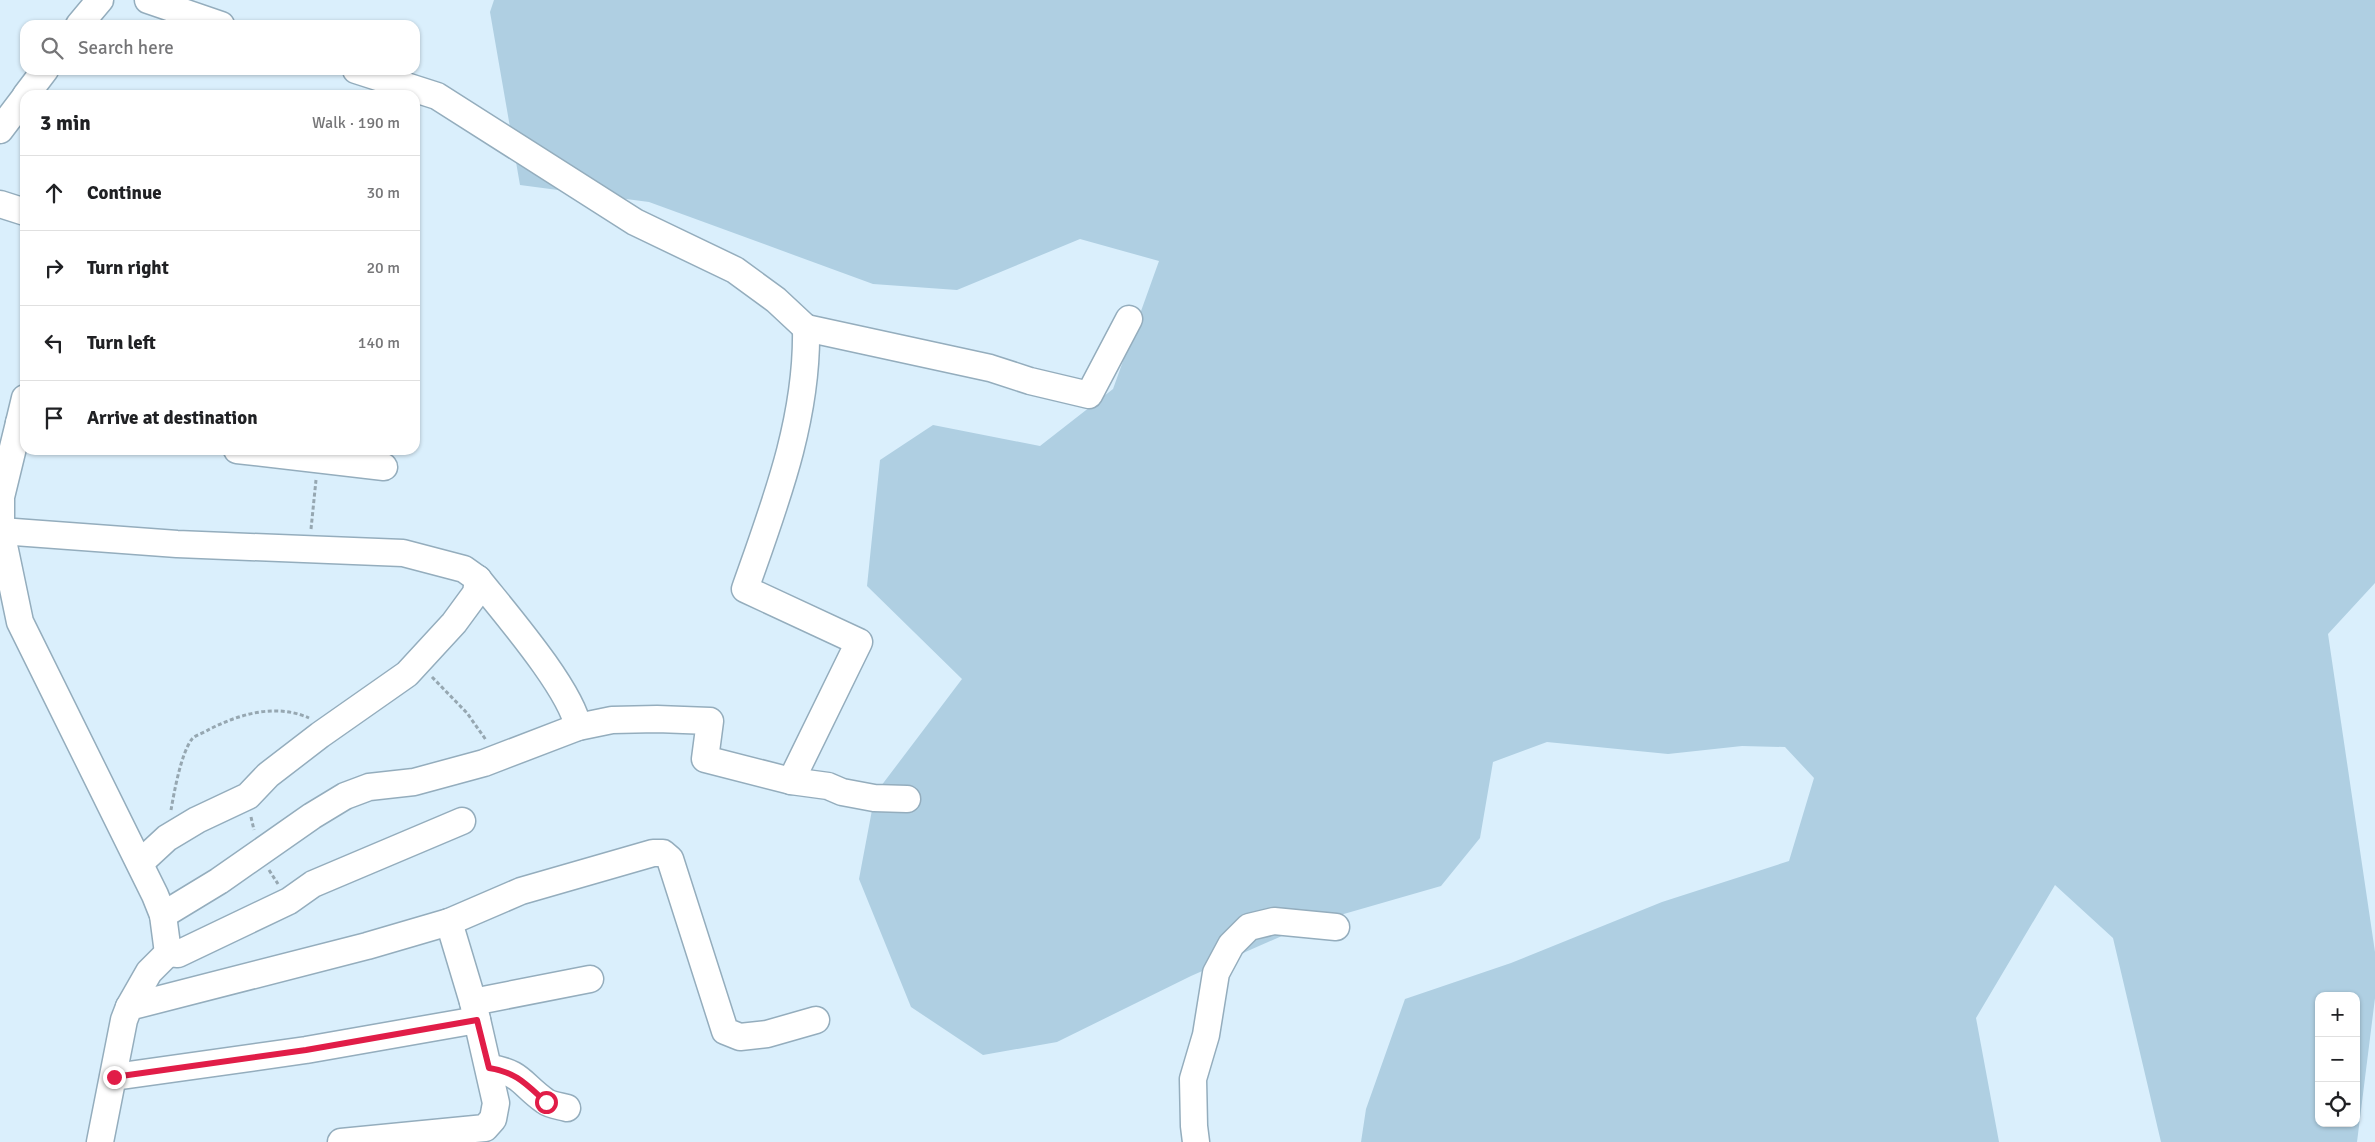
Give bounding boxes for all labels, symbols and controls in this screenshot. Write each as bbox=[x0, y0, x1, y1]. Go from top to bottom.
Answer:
search box bbox=[20, 20, 420, 75]
icon: search bbox=[38, 34, 66, 62]
text: Search here bbox=[78, 36, 174, 60]
text: 3 min bbox=[40, 110, 91, 136]
text: Walk · 190 m bbox=[312, 113, 400, 133]
icon: ahead bbox=[40, 179, 68, 207]
text: Continue bbox=[87, 181, 162, 205]
text: 30 m bbox=[366, 183, 400, 203]
icon: right bbox=[40, 254, 68, 282]
text: Turn right bbox=[87, 256, 169, 280]
text: 20 m bbox=[366, 258, 400, 278]
icon: left bbox=[40, 329, 68, 357]
text: Turn left bbox=[87, 331, 156, 355]
text: 140 m bbox=[358, 333, 400, 353]
icon: arrive bbox=[40, 404, 68, 432]
text: Arrive at destination bbox=[87, 406, 258, 430]
map controls bbox=[2315, 992, 2360, 1127]
button: + bbox=[2315, 992, 2360, 1037]
button: − bbox=[2315, 1037, 2360, 1082]
route end bbox=[103, 1066, 126, 1089]
button: locate bbox=[2315, 1082, 2360, 1127]
route start bbox=[535, 1091, 558, 1114]

